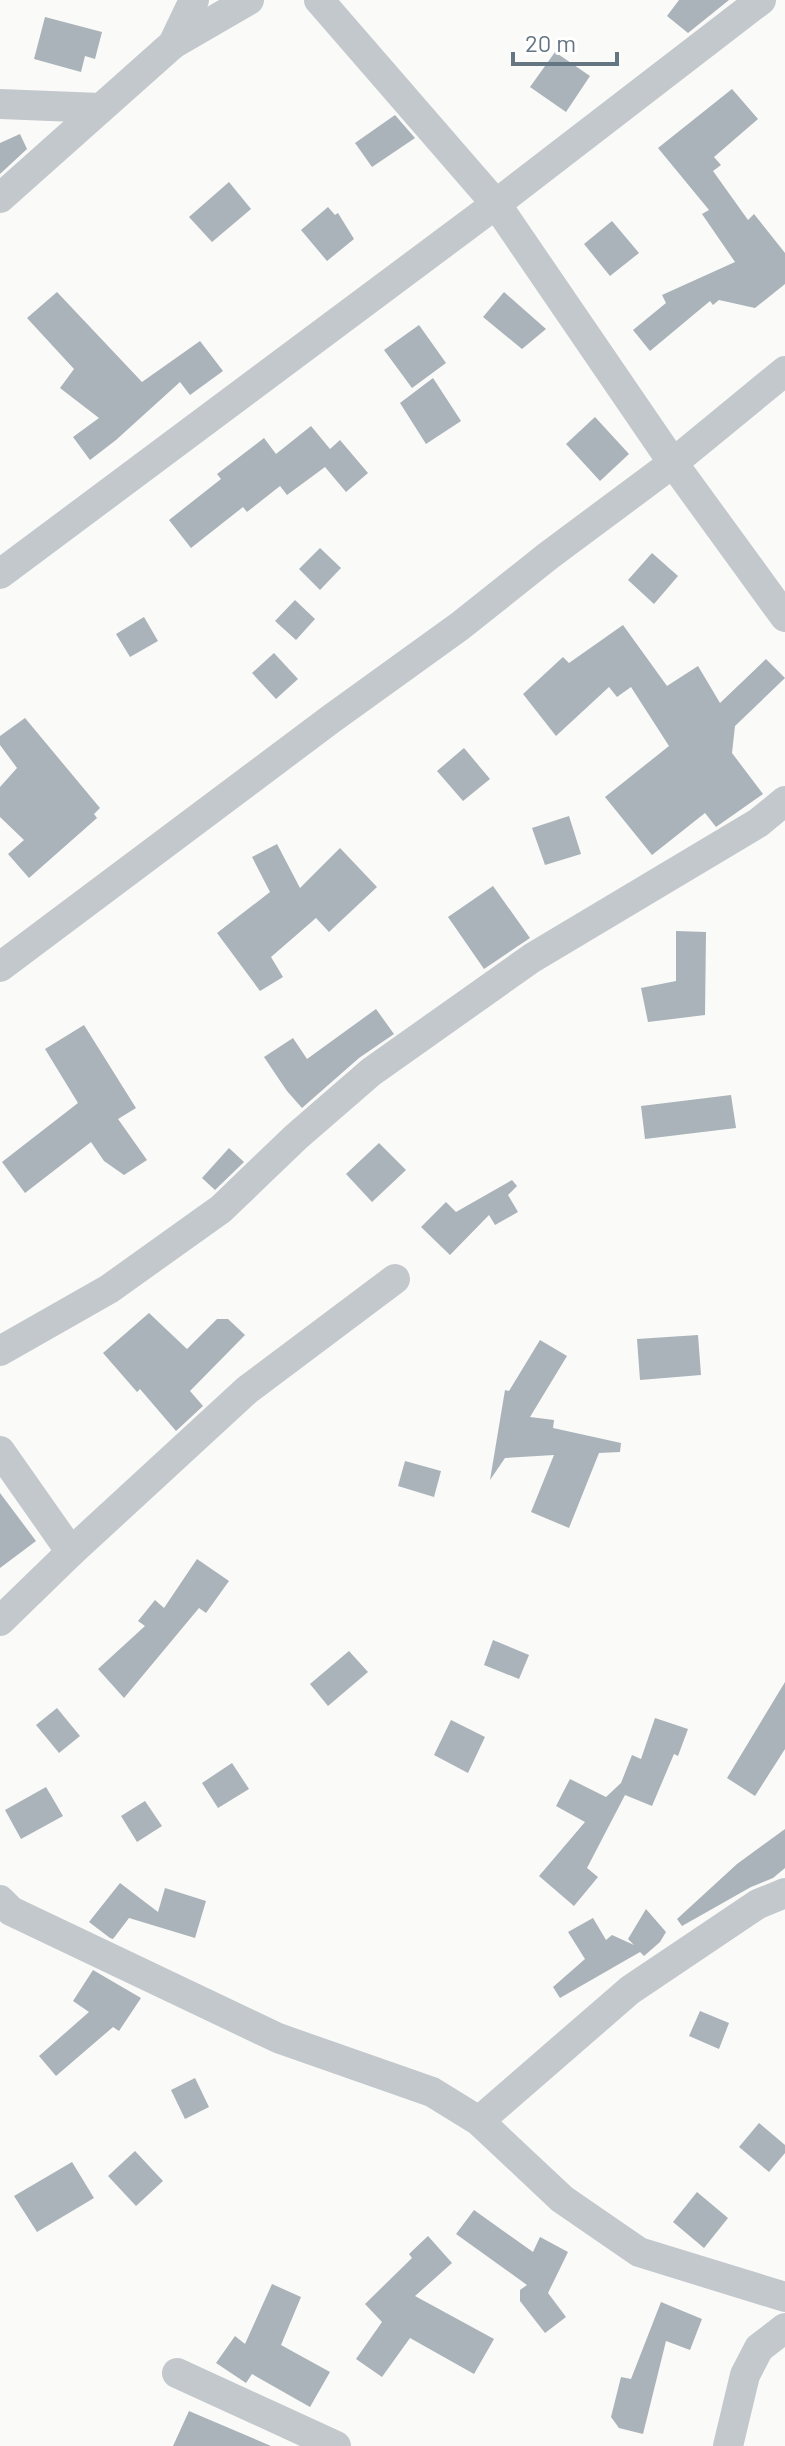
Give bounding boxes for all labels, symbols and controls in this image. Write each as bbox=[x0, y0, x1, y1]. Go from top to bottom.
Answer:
scale bar bbox=[513, 16, 617, 66]
text: 20 m bbox=[525, 28, 576, 57]

